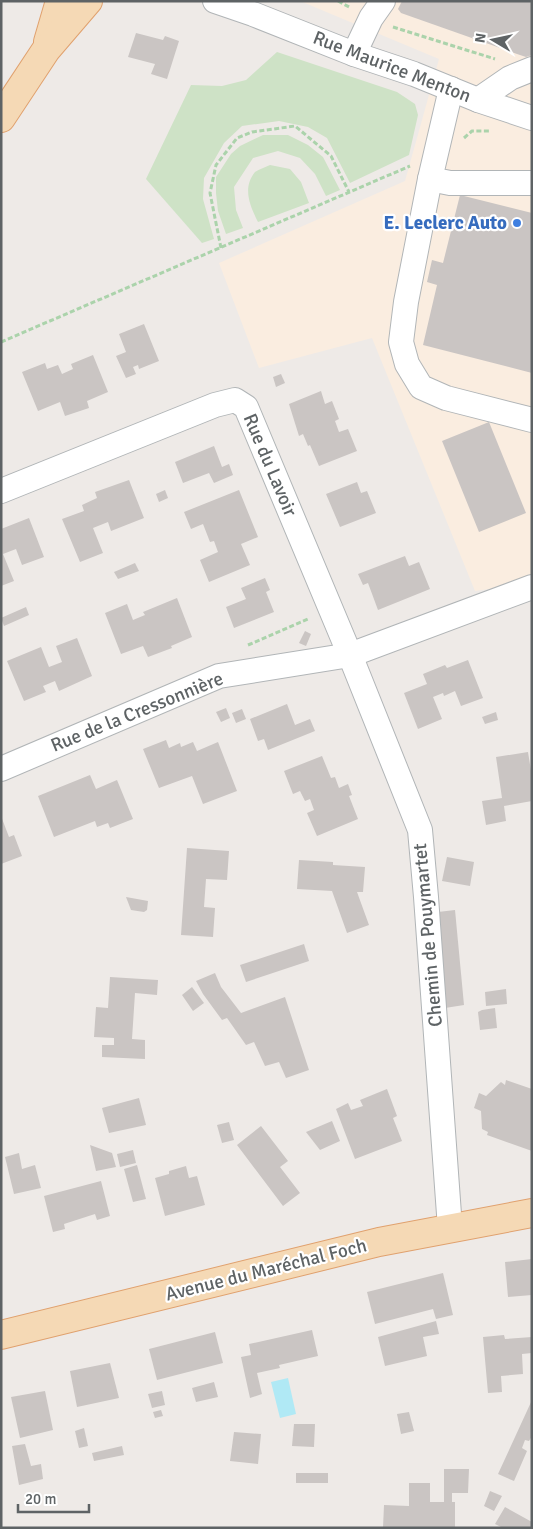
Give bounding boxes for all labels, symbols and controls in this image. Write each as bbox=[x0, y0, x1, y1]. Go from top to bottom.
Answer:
north arrow bbox=[468, 15, 518, 65]
street label: Rue Maurice Menton bbox=[310, 26, 474, 108]
text: N bbox=[471, 32, 490, 44]
place label: E. Leclerc Auto bbox=[383, 211, 507, 235]
marker: E. Leclerc Auto bbox=[511, 217, 523, 229]
street label: Rue du Lavoir bbox=[238, 410, 302, 520]
street label: Rue de la Cressonnière bbox=[47, 666, 227, 758]
street label: Chemin de Pouymartet bbox=[408, 842, 448, 1028]
street label: Avenue du Maréchal Foch bbox=[163, 1233, 369, 1307]
scale bar bbox=[18, 1482, 89, 1514]
text: 20 m bbox=[25, 1490, 56, 1508]

